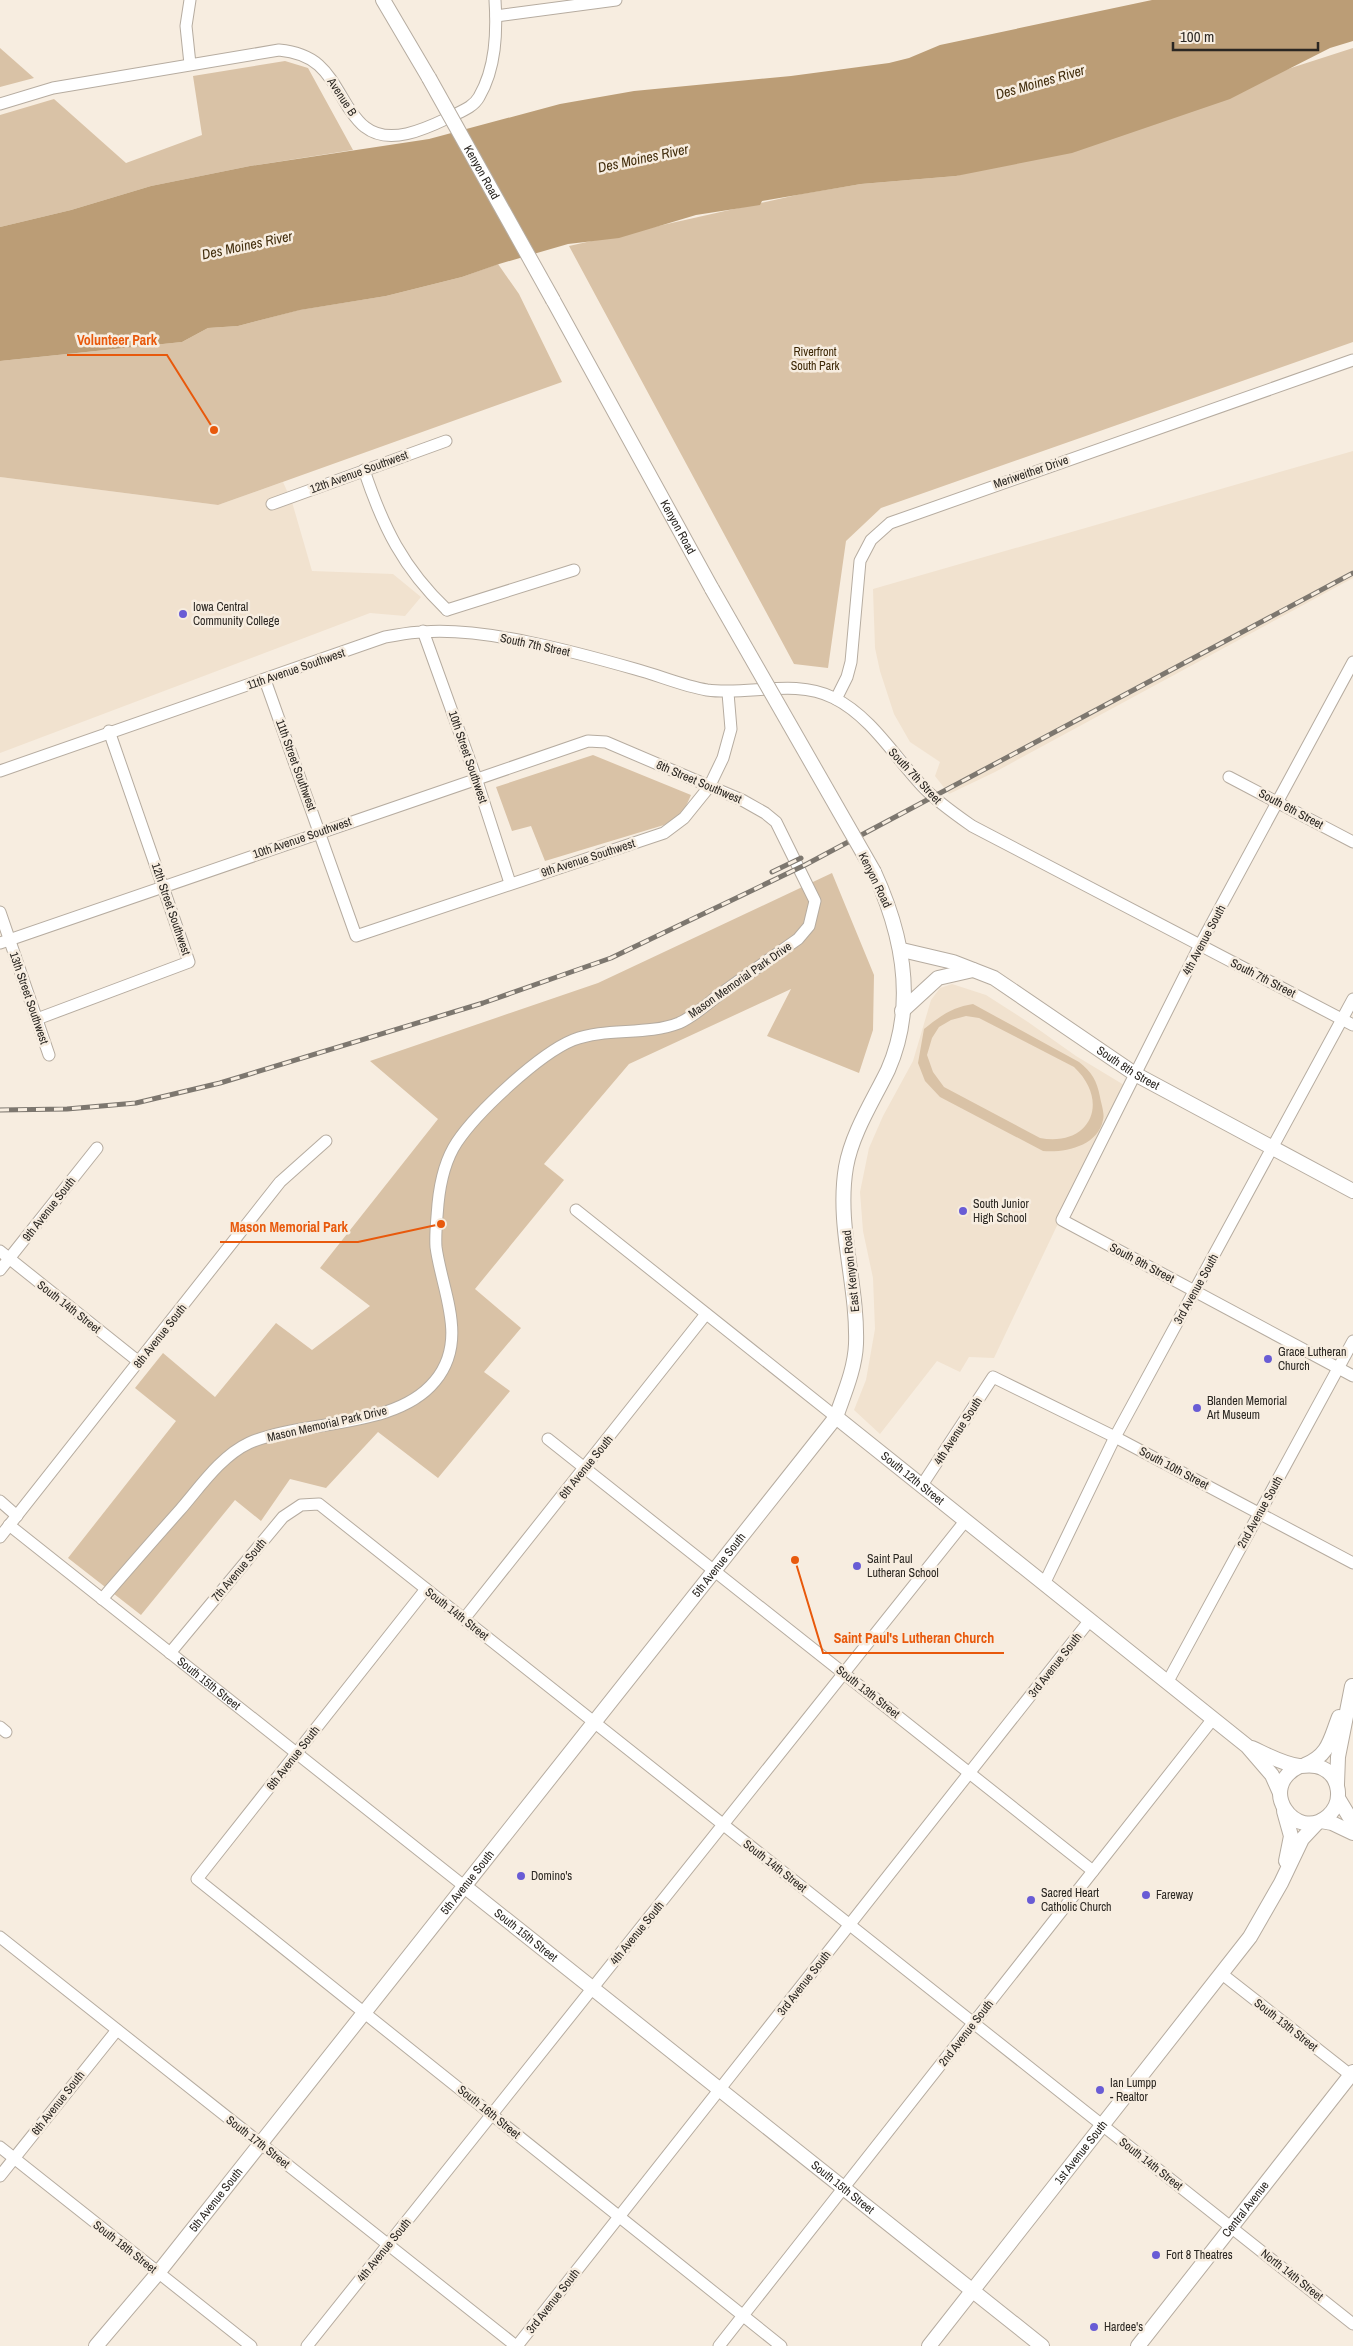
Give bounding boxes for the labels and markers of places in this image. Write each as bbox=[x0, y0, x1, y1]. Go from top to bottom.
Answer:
callout: Volunteer Park bbox=[67, 326, 167, 355]
place label: Iowa Central Community College bbox=[193, 599, 279, 629]
marker: Iowa Central Community College bbox=[177, 608, 189, 620]
place label: South Junior High School bbox=[973, 1196, 1030, 1226]
marker: South Junior High School bbox=[957, 1205, 969, 1217]
callout: Mason Memorial Park bbox=[220, 1213, 358, 1242]
place label: Grace Lutheran Church bbox=[1278, 1344, 1346, 1374]
marker: Grace Lutheran Church bbox=[1262, 1353, 1274, 1365]
place label: Blanden Memorial Art Museum bbox=[1206, 1393, 1287, 1423]
marker: Blanden Memorial Art Museum bbox=[1191, 1402, 1203, 1414]
place label: Saint Paul Lutheran School bbox=[867, 1551, 939, 1581]
marker: Saint Paul Lutheran School bbox=[851, 1560, 863, 1572]
callout: Saint Paul's Lutheran Church bbox=[823, 1624, 1004, 1653]
place label: Domino's bbox=[531, 1868, 572, 1884]
marker: Domino's bbox=[515, 1870, 527, 1882]
place label: Sacred Heart Catholic Church bbox=[1041, 1885, 1112, 1915]
place label: Fareway bbox=[1156, 1887, 1193, 1903]
marker: Fareway bbox=[1140, 1889, 1152, 1901]
marker: Sacred Heart Catholic Church bbox=[1025, 1894, 1037, 1906]
place label: Ian Lumpp - Realtor bbox=[1110, 2075, 1157, 2105]
marker: Ian Lumpp - Realtor bbox=[1094, 2084, 1106, 2096]
place label: Fort 8 Theatres bbox=[1166, 2247, 1233, 2263]
marker: Fort 8 Theatres bbox=[1150, 2249, 1162, 2261]
place label: Hardee's bbox=[1104, 2319, 1143, 2335]
marker: Hardee's bbox=[1088, 2321, 1100, 2333]

